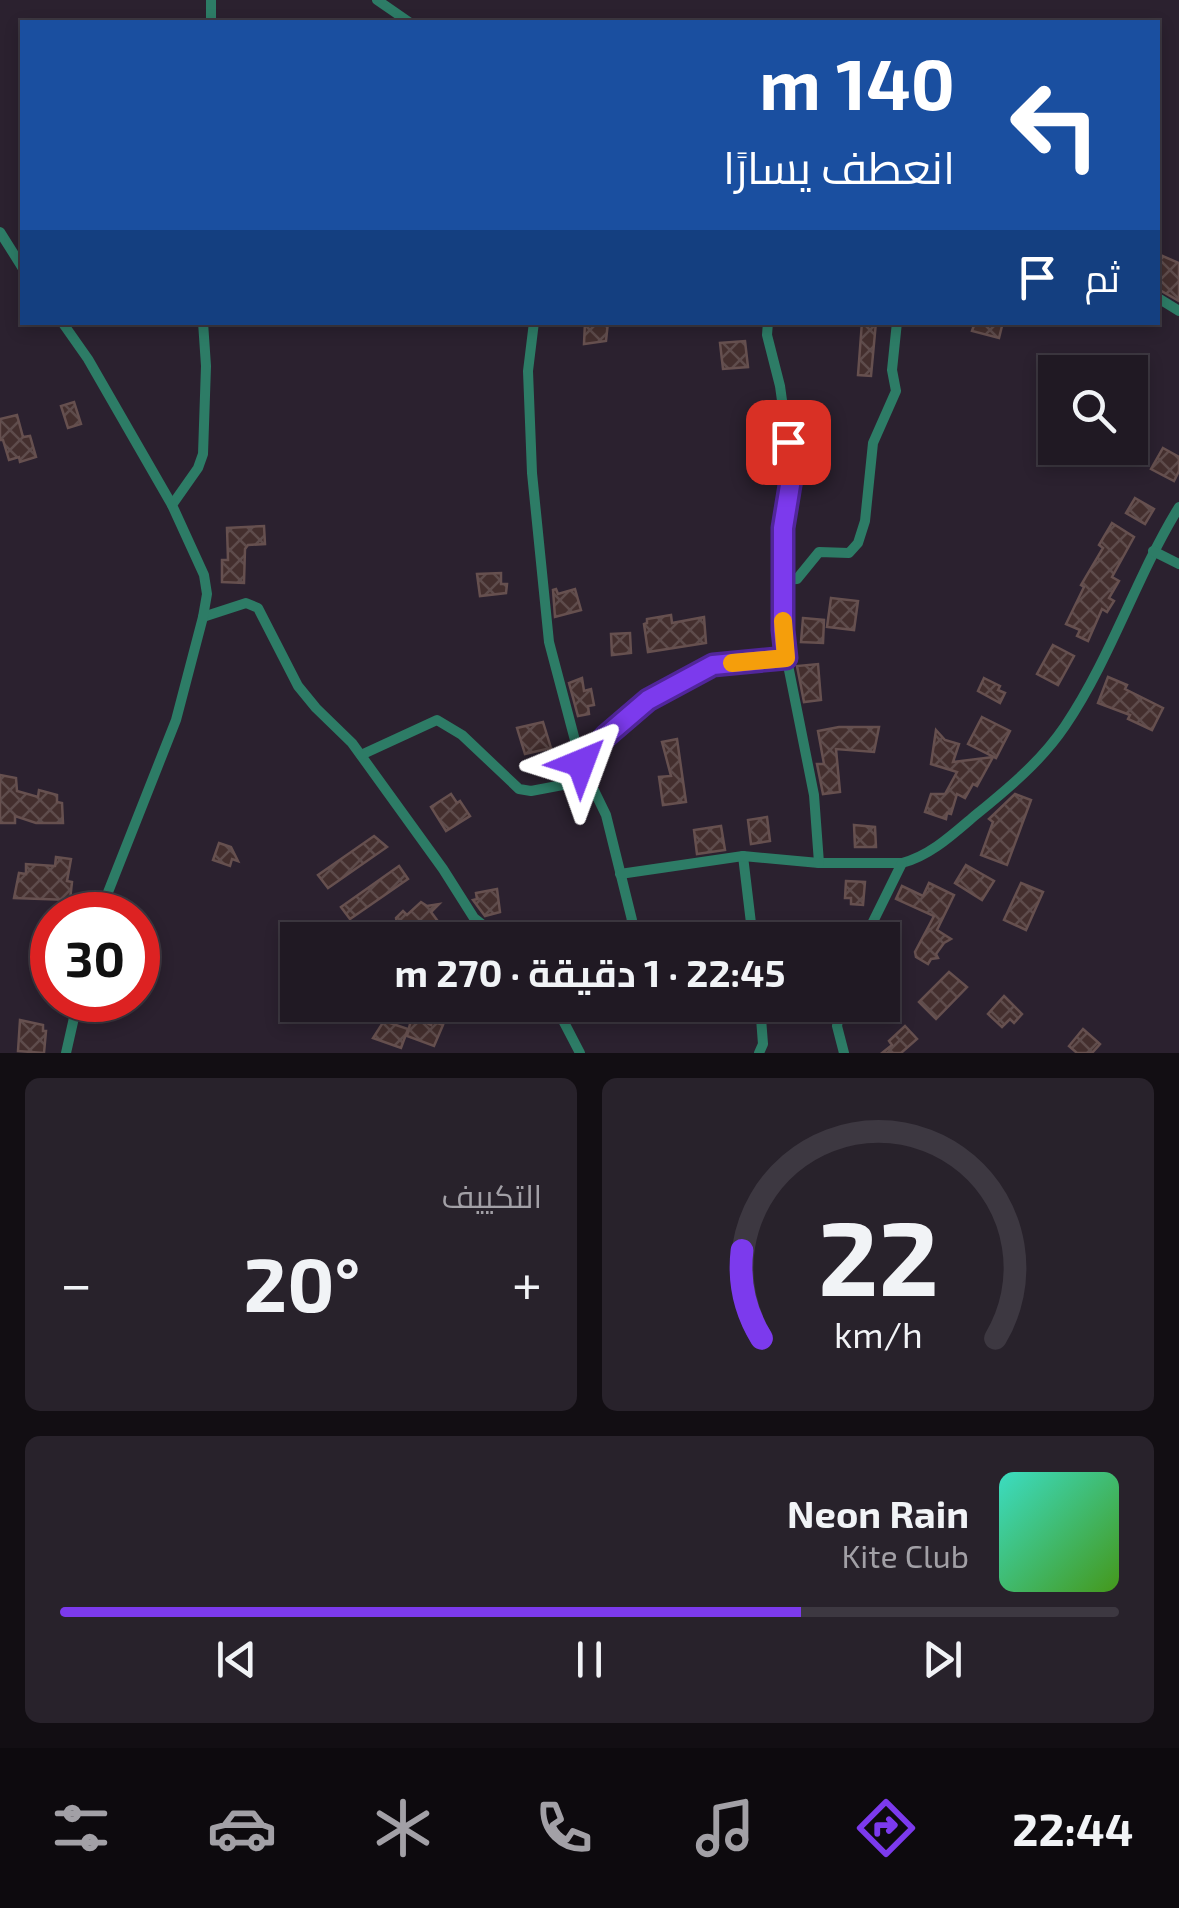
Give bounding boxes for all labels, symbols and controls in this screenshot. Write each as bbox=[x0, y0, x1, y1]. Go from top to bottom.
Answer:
text: 140 m bbox=[759, 40, 955, 124]
icon: left bbox=[990, 60, 1120, 190]
text: انعطف يسارًا bbox=[723, 139, 955, 193]
icon: arrive bbox=[1010, 250, 1065, 305]
text: ثم bbox=[1085, 254, 1120, 300]
map controls bbox=[1038, 355, 1148, 465]
button: search bbox=[1038, 355, 1148, 465]
pin bbox=[746, 400, 831, 485]
icon: arrive bbox=[761, 415, 816, 470]
position arrow bbox=[529, 711, 633, 815]
speed limit sign: 30 bbox=[30, 892, 160, 1022]
text: 22:45 · 1 دقيقة · 270 m bbox=[395, 949, 785, 995]
text: التكييف bbox=[442, 1176, 542, 1214]
text: 22 bbox=[818, 1192, 938, 1317]
text: 20° bbox=[244, 1237, 360, 1327]
text: − bbox=[60, 1249, 92, 1315]
text: + bbox=[512, 1249, 542, 1315]
text: km/h bbox=[834, 1312, 922, 1355]
text: Neon Rain bbox=[787, 1490, 969, 1536]
text: Kite Club bbox=[841, 1536, 969, 1574]
icon: previous bbox=[209, 1632, 264, 1687]
icon: pause bbox=[562, 1632, 617, 1687]
icon: next bbox=[915, 1632, 970, 1687]
icon: filters bbox=[46, 1793, 116, 1863]
icon: car bbox=[207, 1793, 277, 1863]
icon: climate bbox=[368, 1793, 438, 1863]
icon: phone bbox=[529, 1793, 599, 1863]
icon: music bbox=[690, 1793, 760, 1863]
icon: directions bbox=[851, 1793, 921, 1863]
text: 22:44 bbox=[1012, 1801, 1133, 1855]

